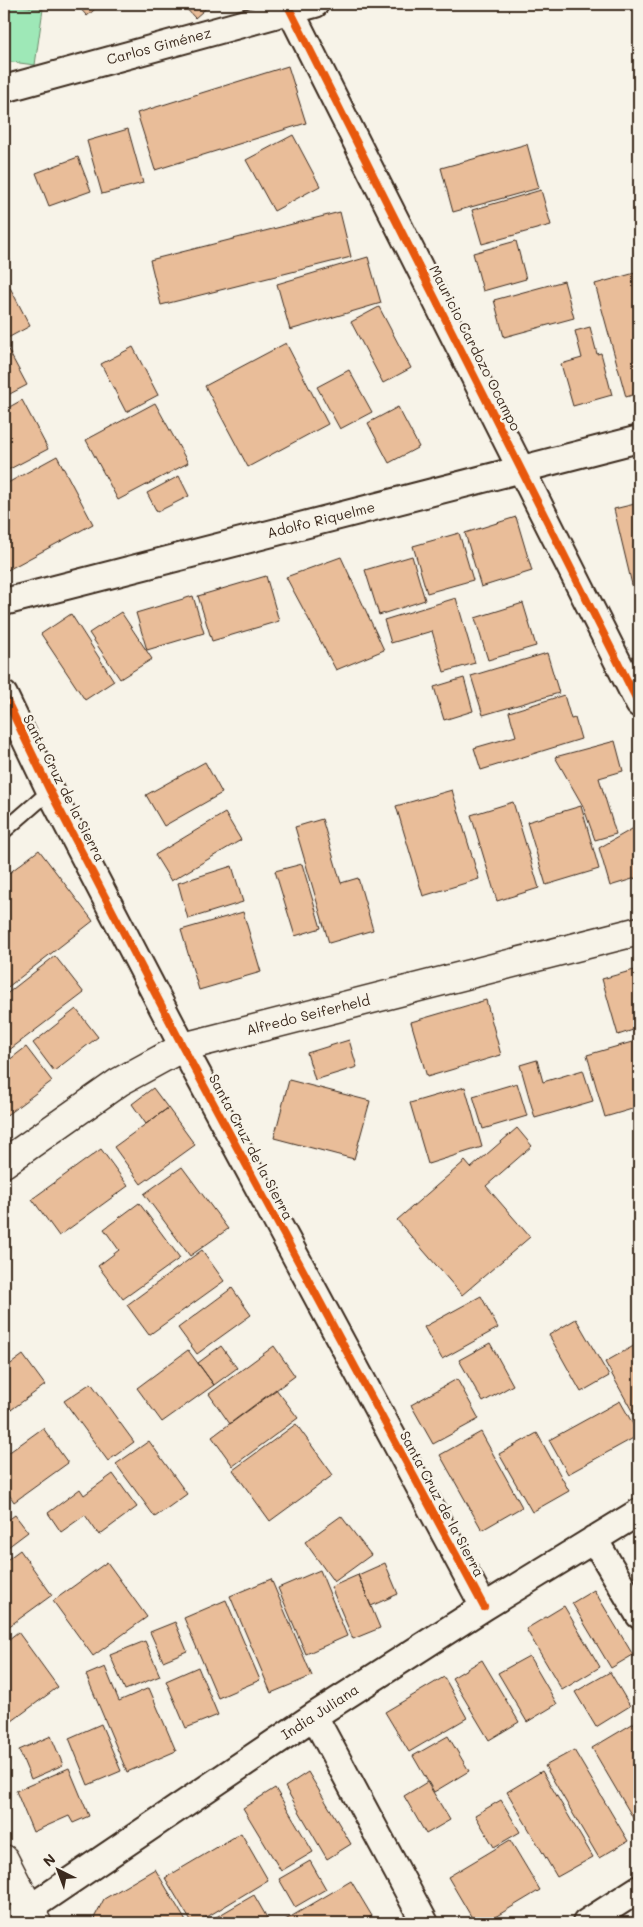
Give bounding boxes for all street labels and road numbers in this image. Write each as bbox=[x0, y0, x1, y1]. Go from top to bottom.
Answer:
street label: Carlos Giménez bbox=[104, 22, 213, 69]
street label: Mauricio Cardozo Ocampo bbox=[425, 262, 526, 434]
street label: Adolfo Riquelme bbox=[265, 497, 377, 542]
street label: Santa Cruz de la Sierra bbox=[19, 711, 110, 865]
street label: Alfredo Seiferheld bbox=[244, 990, 372, 1039]
street label: Santa Cruz de la Sierra bbox=[205, 1070, 298, 1223]
street label: Santa Cruz de la Sierra bbox=[396, 1427, 489, 1580]
street label: India Juliana bbox=[277, 1679, 362, 1744]

